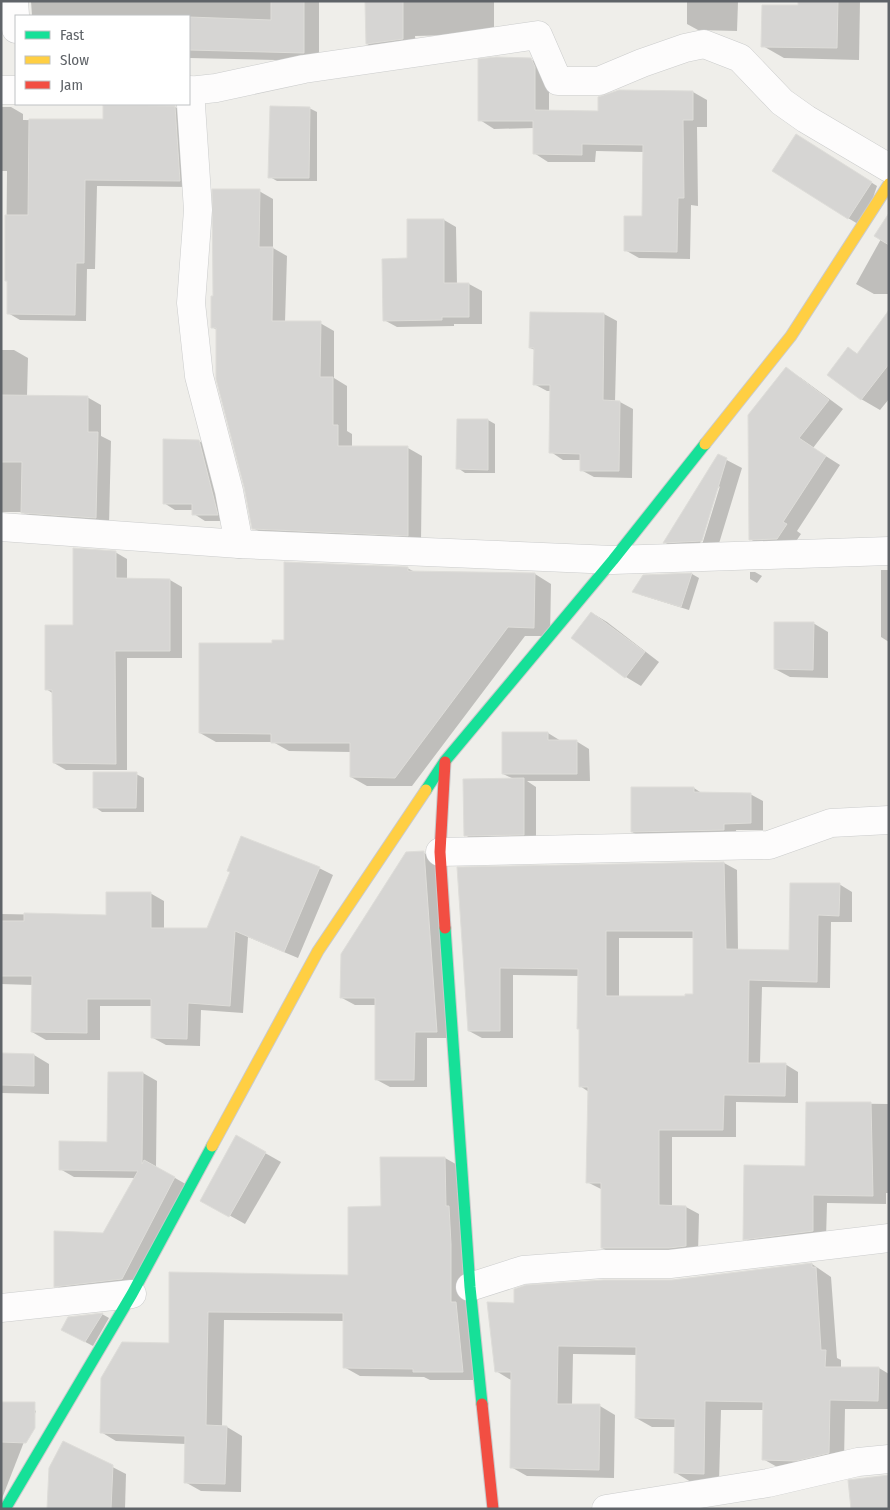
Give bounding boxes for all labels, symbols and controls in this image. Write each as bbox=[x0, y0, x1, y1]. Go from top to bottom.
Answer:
legend bbox=[15, 15, 190, 105]
text: Fast bbox=[60, 26, 84, 44]
text: Slow bbox=[60, 51, 89, 69]
text: Jam bbox=[60, 76, 83, 94]

